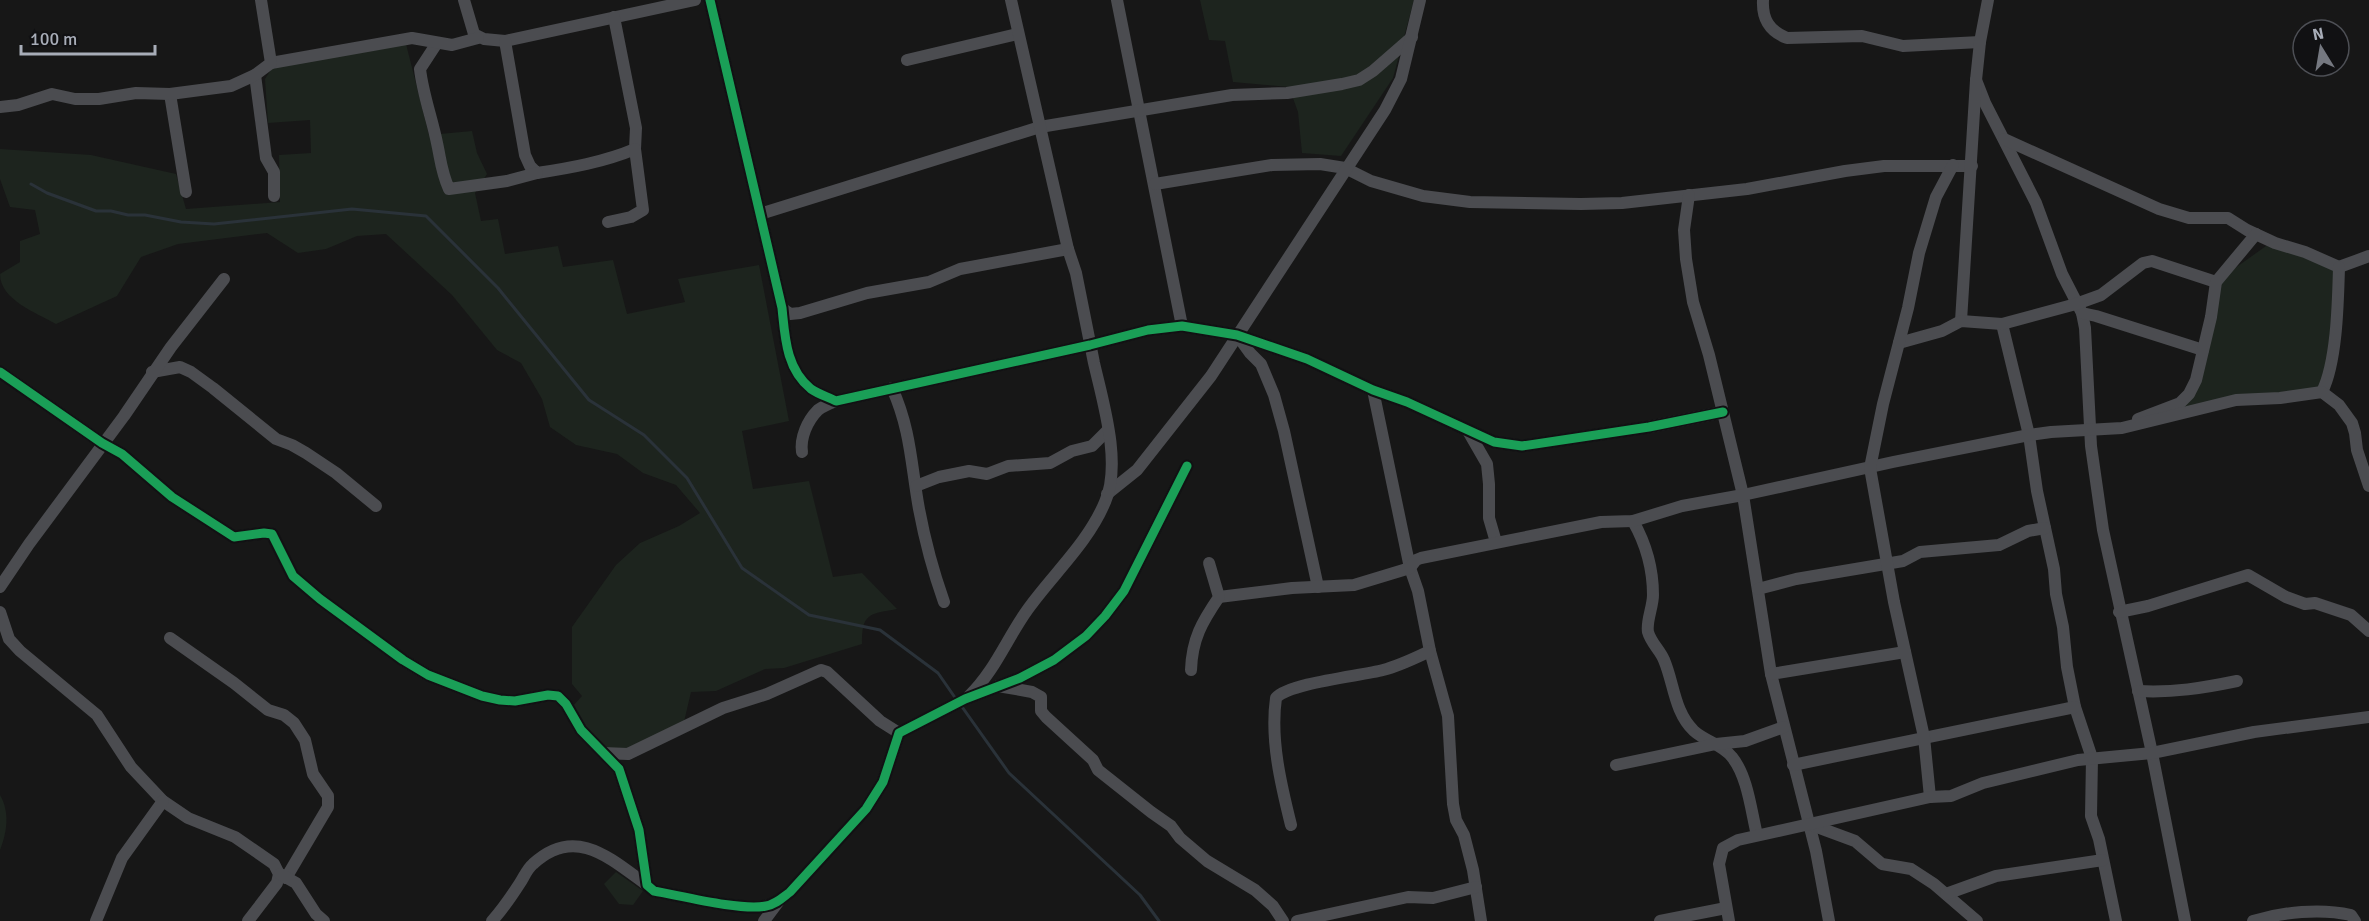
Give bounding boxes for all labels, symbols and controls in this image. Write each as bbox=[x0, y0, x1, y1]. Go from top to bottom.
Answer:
scale bar bbox=[21, 18, 154, 56]
north arrow bbox=[2291, 18, 2351, 78]
text: N bbox=[2311, 23, 2326, 45]
text: 100 m bbox=[30, 28, 77, 50]

